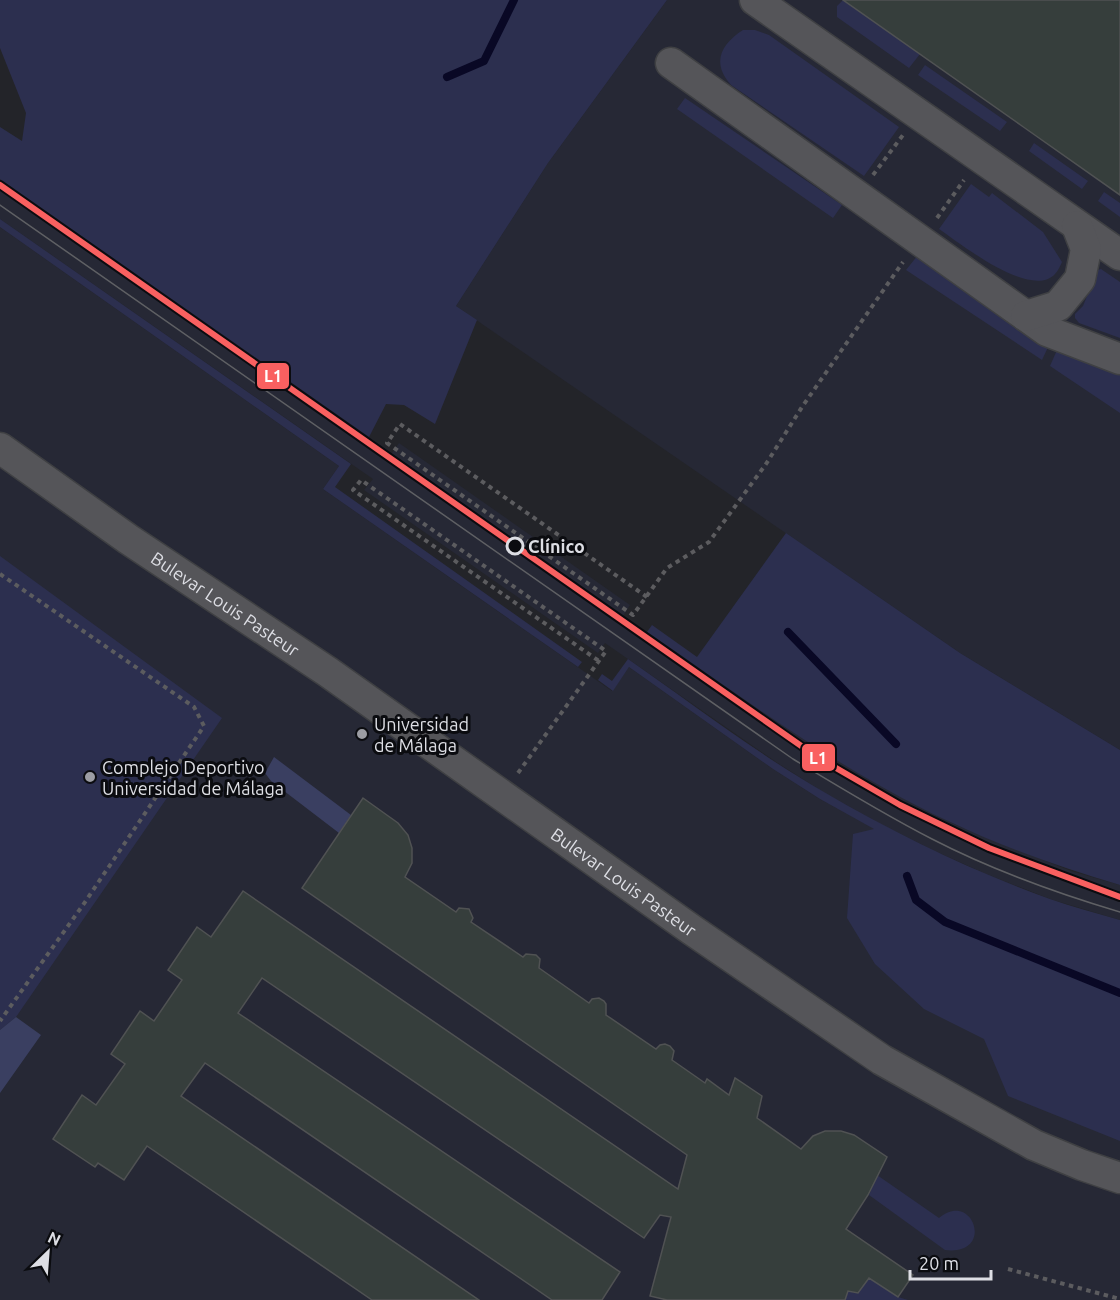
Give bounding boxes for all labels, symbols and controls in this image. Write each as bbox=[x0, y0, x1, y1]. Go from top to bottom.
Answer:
line badge: L1 bbox=[256, 362, 290, 390]
text: L1 bbox=[264, 367, 282, 385]
place label: Clínico bbox=[528, 536, 585, 556]
marker: Clínico bbox=[506, 537, 524, 555]
street label: Bulevar Louis Pasteur bbox=[148, 547, 303, 660]
place label: Universidad de Málaga bbox=[374, 714, 469, 755]
marker: Universidad de Málaga bbox=[355, 727, 369, 741]
line badge: L1 bbox=[801, 743, 836, 772]
text: L1 bbox=[809, 749, 827, 767]
place label: Complejo Deportivo Universidad de Málaga bbox=[102, 757, 284, 798]
marker: Complejo Deportivo Universidad de Málaga bbox=[83, 770, 97, 784]
street label: Bulevar Louis Pasteur bbox=[547, 823, 701, 940]
north arrow bbox=[18, 1222, 78, 1282]
text: N bbox=[45, 1228, 64, 1249]
scale bar bbox=[910, 1243, 991, 1281]
text: 20 m bbox=[919, 1253, 959, 1273]

